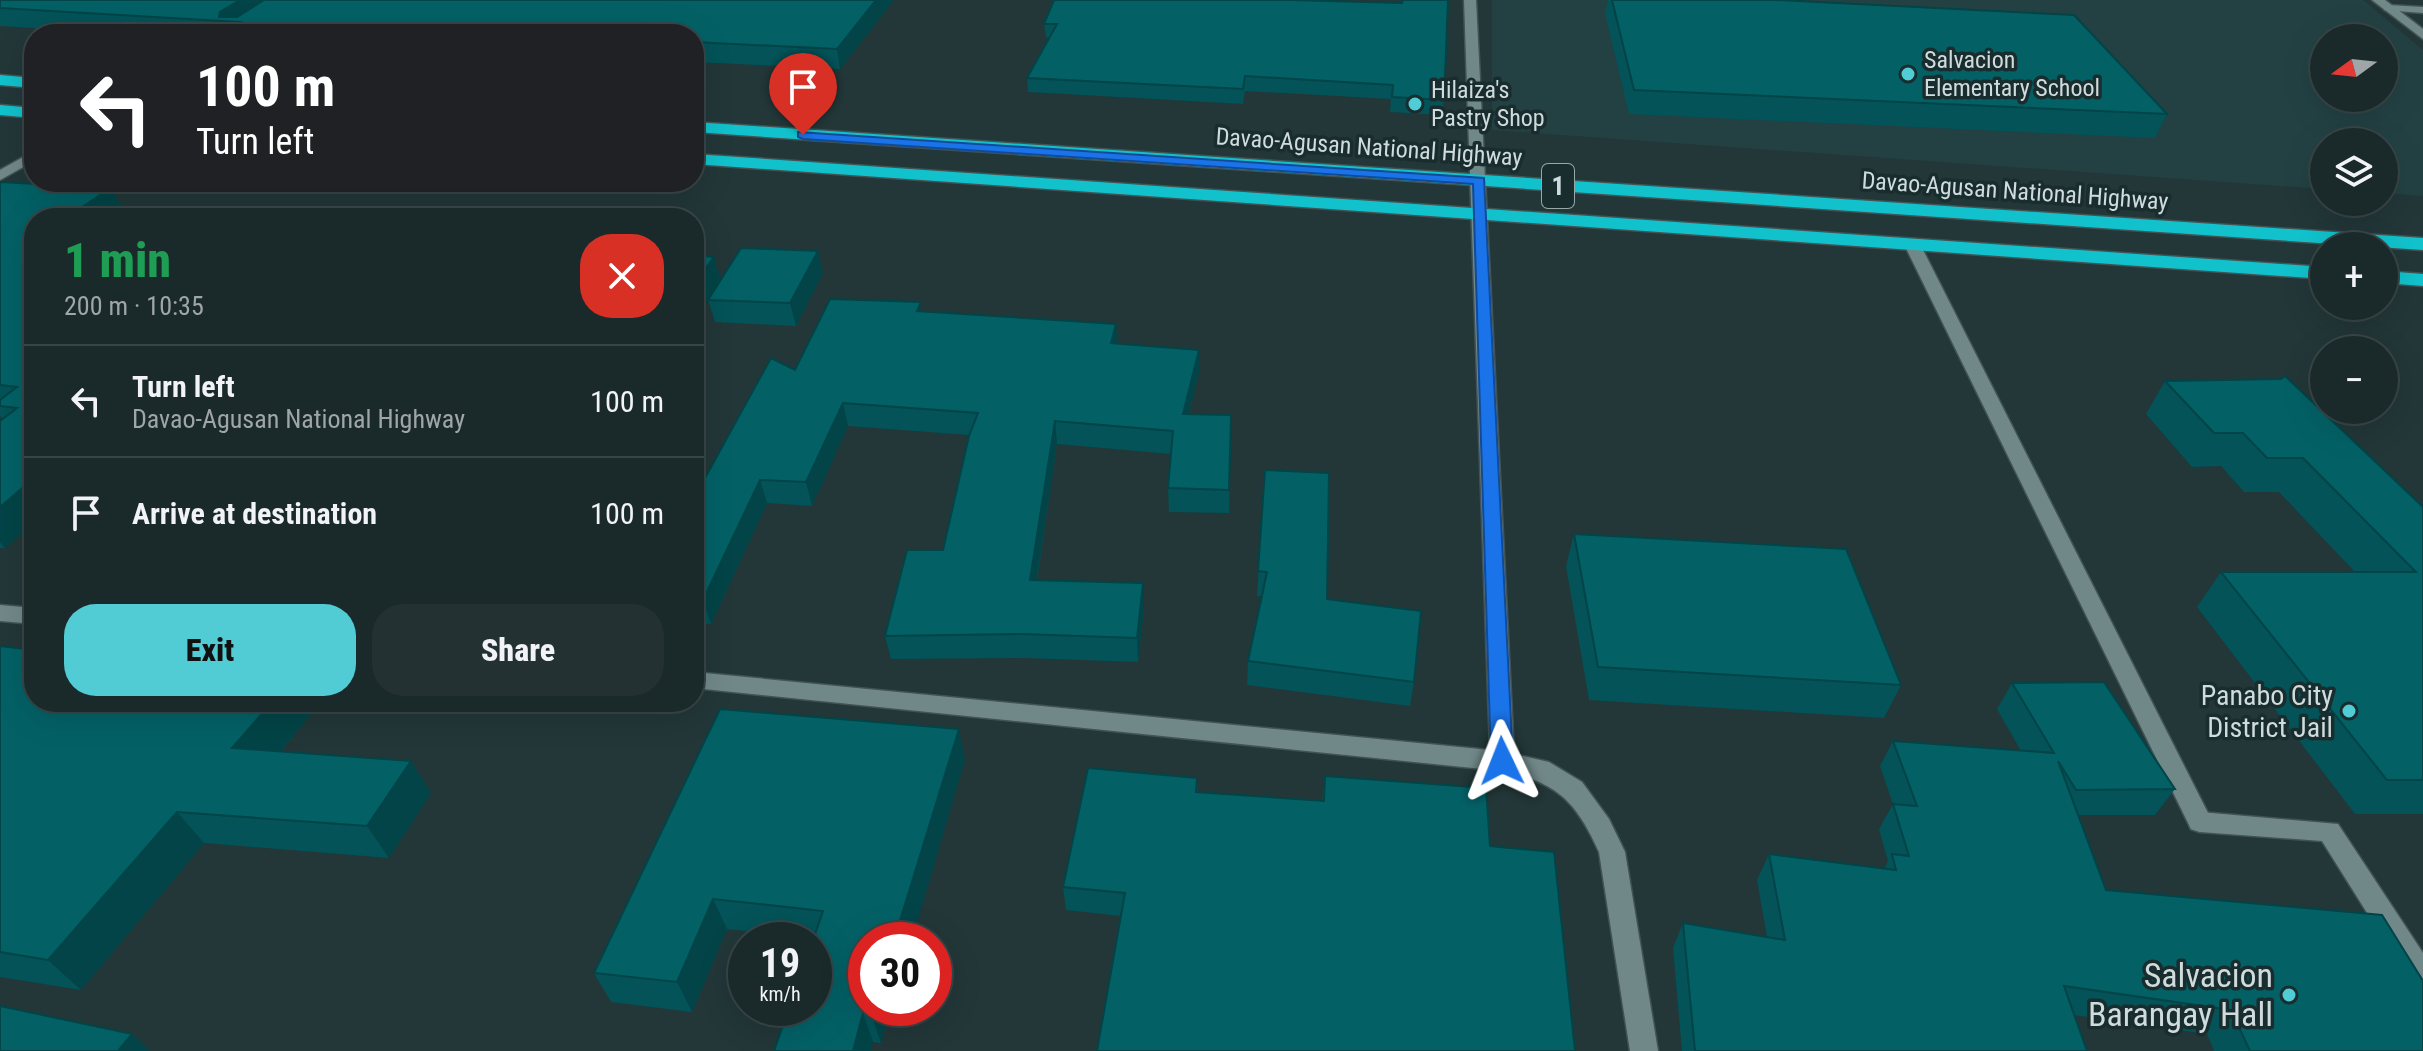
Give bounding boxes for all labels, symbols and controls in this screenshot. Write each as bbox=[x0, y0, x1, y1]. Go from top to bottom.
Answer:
north arrow bbox=[2310, 24, 2398, 112]
map controls bbox=[2310, 24, 2398, 424]
place label: Salvacion Elementary School bbox=[1924, 46, 2100, 102]
pin bbox=[769, 53, 837, 135]
text: 100 m bbox=[196, 54, 335, 120]
icon: left bbox=[64, 56, 168, 160]
icon: arrive bbox=[781, 65, 825, 109]
marker: Salvacion Elementary School bbox=[1899, 65, 1917, 83]
place label: Hilaiza's Pastry Shop bbox=[1431, 76, 1545, 132]
marker: Hilaiza's Pastry Shop bbox=[1406, 95, 1424, 113]
text: Turn left bbox=[196, 121, 314, 163]
street label: Davao-Agusan National Highway bbox=[1215, 122, 1523, 172]
button: layers bbox=[2310, 128, 2398, 216]
road number: 1 bbox=[1542, 164, 1574, 208]
street label: Davao-Agusan National Highway bbox=[1861, 166, 2169, 216]
text: 1 min bbox=[64, 232, 171, 289]
button: + bbox=[2310, 232, 2398, 320]
button: close bbox=[580, 234, 664, 318]
text: 200 m · 10:35 bbox=[64, 291, 204, 321]
button: − bbox=[2310, 336, 2398, 424]
text: Turn left bbox=[132, 369, 235, 404]
icon: left bbox=[64, 379, 108, 423]
text: 100 m bbox=[590, 384, 664, 419]
text: Davao-Agusan National Highway bbox=[132, 404, 465, 434]
icon: arrive bbox=[64, 491, 108, 535]
text: Arrive at destination bbox=[132, 496, 377, 531]
text: 100 m bbox=[590, 496, 664, 531]
button: Exit bbox=[64, 604, 356, 696]
button: Share bbox=[372, 604, 664, 696]
place label: Panabo City District Jail bbox=[2201, 679, 2333, 744]
marker: Panabo City District Jail bbox=[2340, 702, 2358, 720]
position arrow bbox=[1460, 719, 1544, 803]
speed limit sign: 30 bbox=[848, 922, 952, 1026]
text: 19 bbox=[760, 940, 800, 987]
place label: Salvacion Barangay Hall bbox=[2088, 955, 2273, 1034]
text: km/h bbox=[759, 982, 801, 1006]
marker: Salvacion Barangay Hall bbox=[2280, 986, 2298, 1004]

